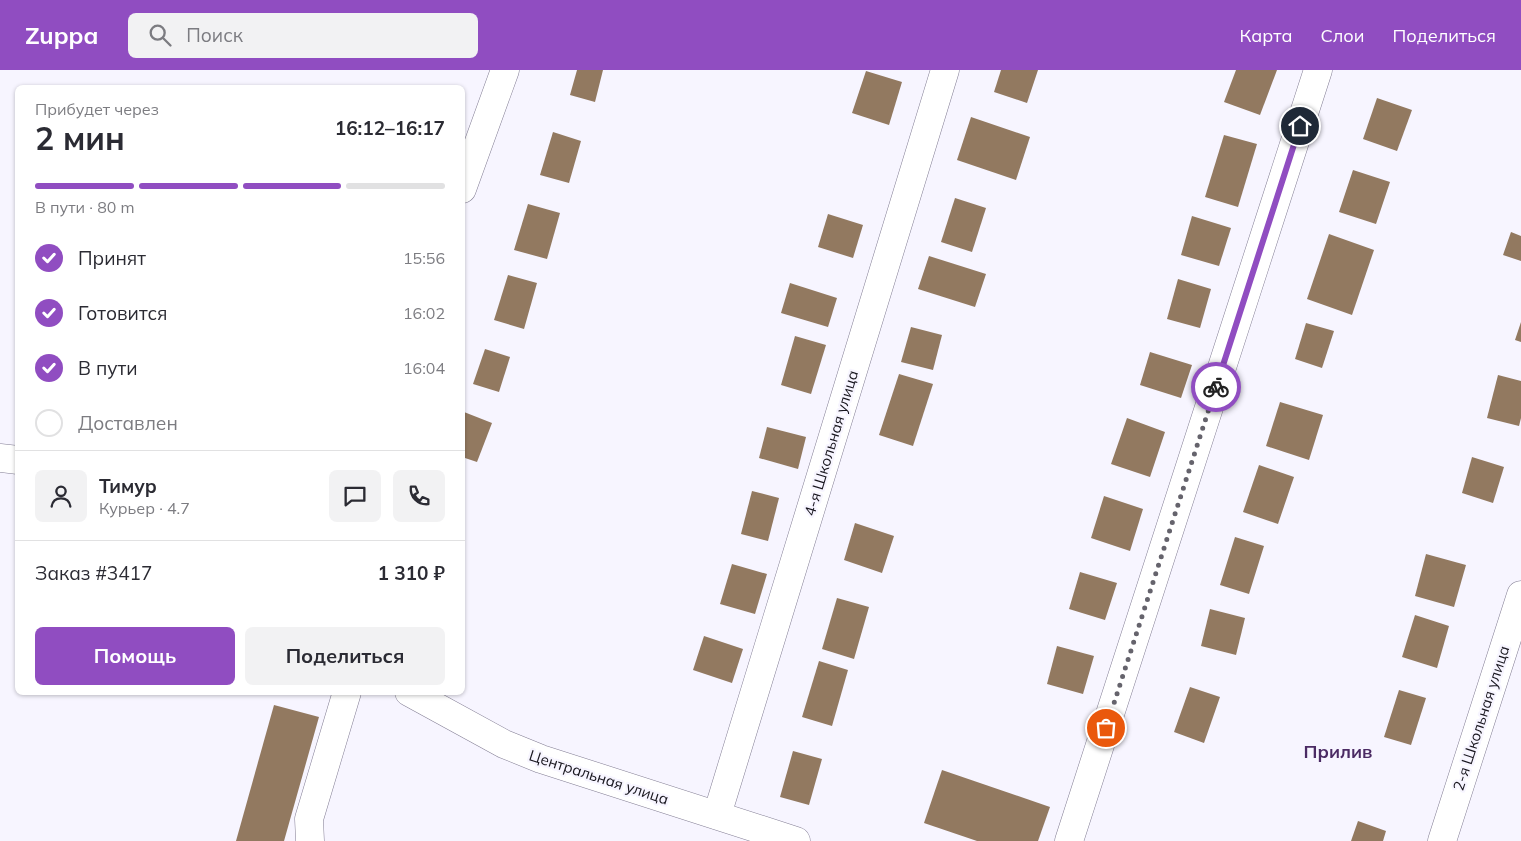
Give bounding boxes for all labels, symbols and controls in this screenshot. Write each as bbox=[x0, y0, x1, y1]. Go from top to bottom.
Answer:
search box bbox=[128, 13, 478, 58]
text: Zuppa bbox=[25, 20, 98, 50]
icon: search bbox=[146, 21, 174, 49]
text: Поиск bbox=[186, 23, 243, 47]
text: Карта bbox=[1240, 24, 1292, 47]
text: Слои bbox=[1320, 24, 1365, 47]
text: Поделиться bbox=[1393, 24, 1496, 47]
text: Прибудет через bbox=[35, 99, 159, 119]
pin bbox=[1279, 105, 1321, 147]
icon: home bbox=[1286, 112, 1314, 140]
text: 16:12–16:17 bbox=[335, 116, 445, 140]
text: 2 мин bbox=[35, 118, 125, 158]
text: В пути · 80 m bbox=[35, 197, 135, 217]
icon: check bbox=[35, 244, 63, 272]
text: Принят bbox=[78, 246, 146, 270]
text: 15:56 bbox=[403, 248, 445, 268]
icon: check bbox=[35, 299, 63, 327]
text: Готовится bbox=[78, 301, 168, 325]
text: 16:02 bbox=[403, 303, 445, 323]
icon: check bbox=[35, 354, 63, 382]
text: В пути bbox=[78, 356, 137, 380]
text: 16:04 bbox=[403, 358, 445, 378]
courier bbox=[1191, 362, 1241, 412]
street label: 4-я Школьная улица bbox=[800, 368, 862, 518]
icon: bike bbox=[1202, 373, 1230, 401]
text: Доставлен bbox=[78, 411, 178, 435]
button: person bbox=[35, 470, 87, 522]
button: chat bbox=[329, 470, 381, 522]
button: phone bbox=[393, 470, 445, 522]
text: Тимур bbox=[99, 474, 157, 498]
text: Курьер · 4.7 bbox=[99, 498, 190, 518]
text: Заказ #3417 bbox=[35, 561, 152, 585]
text: 1 310 ₽ bbox=[378, 561, 445, 585]
button: Помощь bbox=[35, 627, 235, 685]
button: Поделиться bbox=[245, 627, 445, 685]
street label: 2-я Школьная улица bbox=[1449, 643, 1513, 793]
pin bbox=[1085, 707, 1127, 749]
icon: bag bbox=[1092, 714, 1120, 742]
district label: Прилив bbox=[1304, 740, 1372, 763]
street label: Центральная улица bbox=[527, 745, 671, 809]

